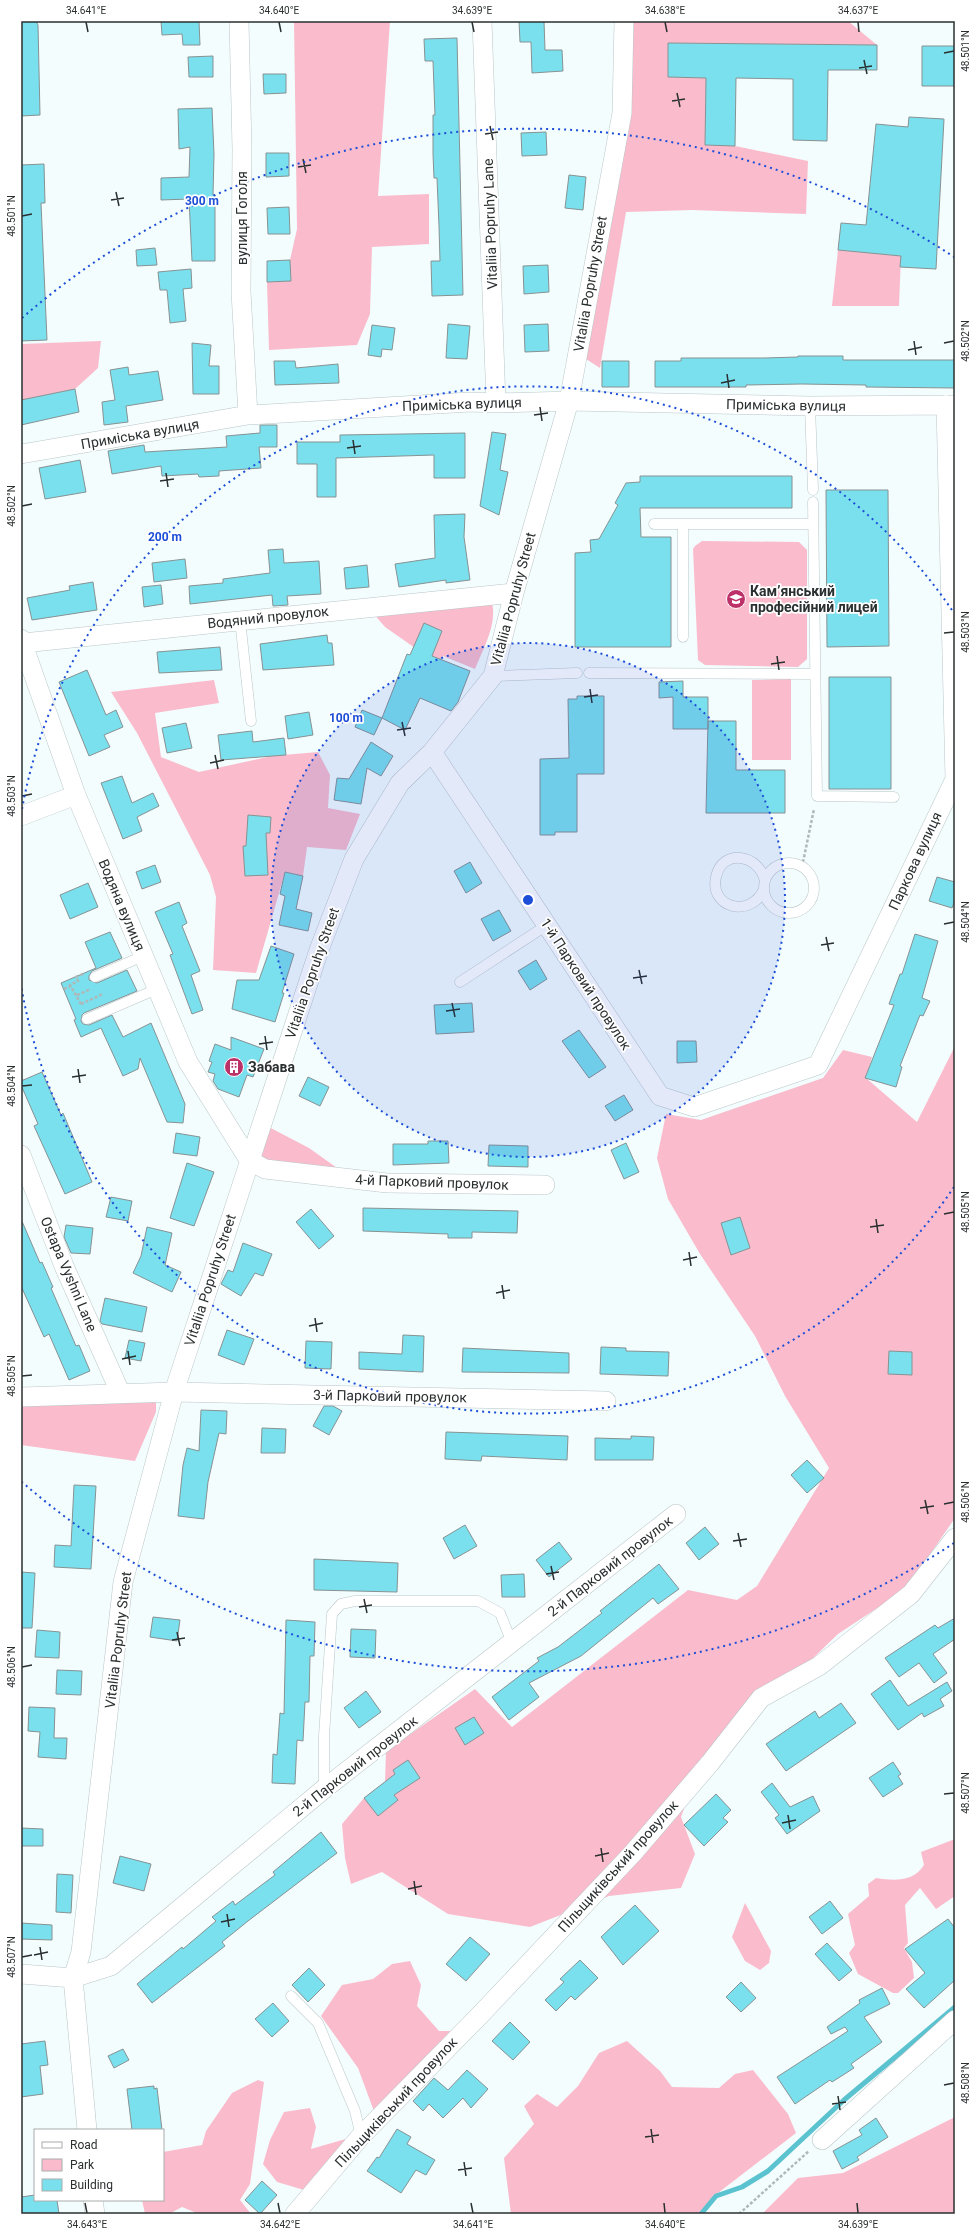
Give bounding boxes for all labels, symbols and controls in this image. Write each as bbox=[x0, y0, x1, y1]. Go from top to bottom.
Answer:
text: 34.641°E bbox=[66, 5, 106, 16]
text: 34.640°E bbox=[259, 5, 299, 16]
text: 34.639°E bbox=[452, 5, 492, 16]
text: 34.638°E bbox=[645, 5, 685, 16]
text: 34.637°E bbox=[838, 5, 878, 16]
text: 48.501°N bbox=[960, 30, 971, 72]
street label: Vitaliia Popruhy Lane bbox=[480, 158, 500, 290]
street label: вулиця Гоголя bbox=[234, 171, 250, 265]
text: 300 m bbox=[185, 194, 219, 208]
text: 48.501°N bbox=[6, 195, 17, 237]
street label: Vitaliia Popruhy Street bbox=[570, 214, 610, 353]
text: 48.502°N bbox=[960, 320, 971, 362]
street label: Приміська вулиця bbox=[402, 394, 522, 414]
street label: Приміська вулиця bbox=[726, 396, 846, 414]
street label: Приміська вулиця bbox=[80, 416, 200, 452]
text: 48.502°N bbox=[6, 485, 17, 527]
text: 200 m bbox=[148, 530, 182, 544]
street label: Vitaliia Popruhy Street bbox=[487, 530, 539, 668]
place label: Кам’янський професійний лицей bbox=[750, 583, 878, 615]
school or university icon: Кам’янський професійний лицей bbox=[725, 588, 747, 610]
street label: Водяний провулок bbox=[207, 603, 330, 631]
text: 48.503°N bbox=[960, 611, 971, 653]
text: 100 m bbox=[329, 711, 363, 725]
text: 48.503°N bbox=[6, 775, 17, 817]
street label: Паркова вулиця bbox=[885, 809, 945, 913]
street label: Водяна вулиця bbox=[95, 857, 149, 953]
centre of rings bbox=[521, 893, 535, 907]
text: 48.504°N bbox=[960, 901, 971, 943]
street label: Vitaliia Popruhy Street bbox=[282, 905, 342, 1041]
street label: 1-й Парковий провулок bbox=[537, 915, 635, 1053]
building icon: Забава bbox=[223, 1056, 245, 1078]
place label: Забава bbox=[248, 1059, 296, 1075]
text: 48.504°N bbox=[6, 1065, 17, 1107]
street label: 4-й Парковий провулок bbox=[355, 1171, 509, 1193]
text: 48.505°N bbox=[960, 1191, 971, 1233]
street label: Vitaliia Popruhy Street bbox=[181, 1212, 239, 1348]
street label: Ostapa Vyshni Lane bbox=[38, 1214, 100, 1334]
text: 48.505°N bbox=[6, 1355, 17, 1397]
street label: 3-й Парковий провулок bbox=[313, 1387, 467, 1405]
text: 48.506°N bbox=[960, 1481, 971, 1523]
street label: 2-й Парковий провулок bbox=[545, 1512, 676, 1620]
street label: Vitaliia Popruhy Street bbox=[102, 1570, 134, 1709]
text: 48.506°N bbox=[6, 1646, 17, 1688]
street label: 2-й Парковий провулок bbox=[290, 1712, 421, 1820]
text: 48.507°N bbox=[960, 1772, 971, 1814]
street label: Пільщиківський провулок bbox=[555, 1797, 682, 1935]
text: 48.507°N bbox=[6, 1936, 17, 1978]
street label: Пільщиківський провулок bbox=[332, 2033, 461, 2170]
text: 48.508°N bbox=[960, 2062, 971, 2104]
legend bbox=[34, 2129, 164, 2201]
text: Road bbox=[70, 2138, 98, 2152]
text: Park bbox=[70, 2158, 95, 2172]
text: Building bbox=[70, 2178, 113, 2192]
text: 34.643°E bbox=[67, 2219, 107, 2230]
text: 34.642°E bbox=[260, 2219, 300, 2230]
text: 34.641°E bbox=[453, 2219, 493, 2230]
text: 34.640°E bbox=[645, 2219, 685, 2230]
text: 34.639°E bbox=[838, 2219, 878, 2230]

